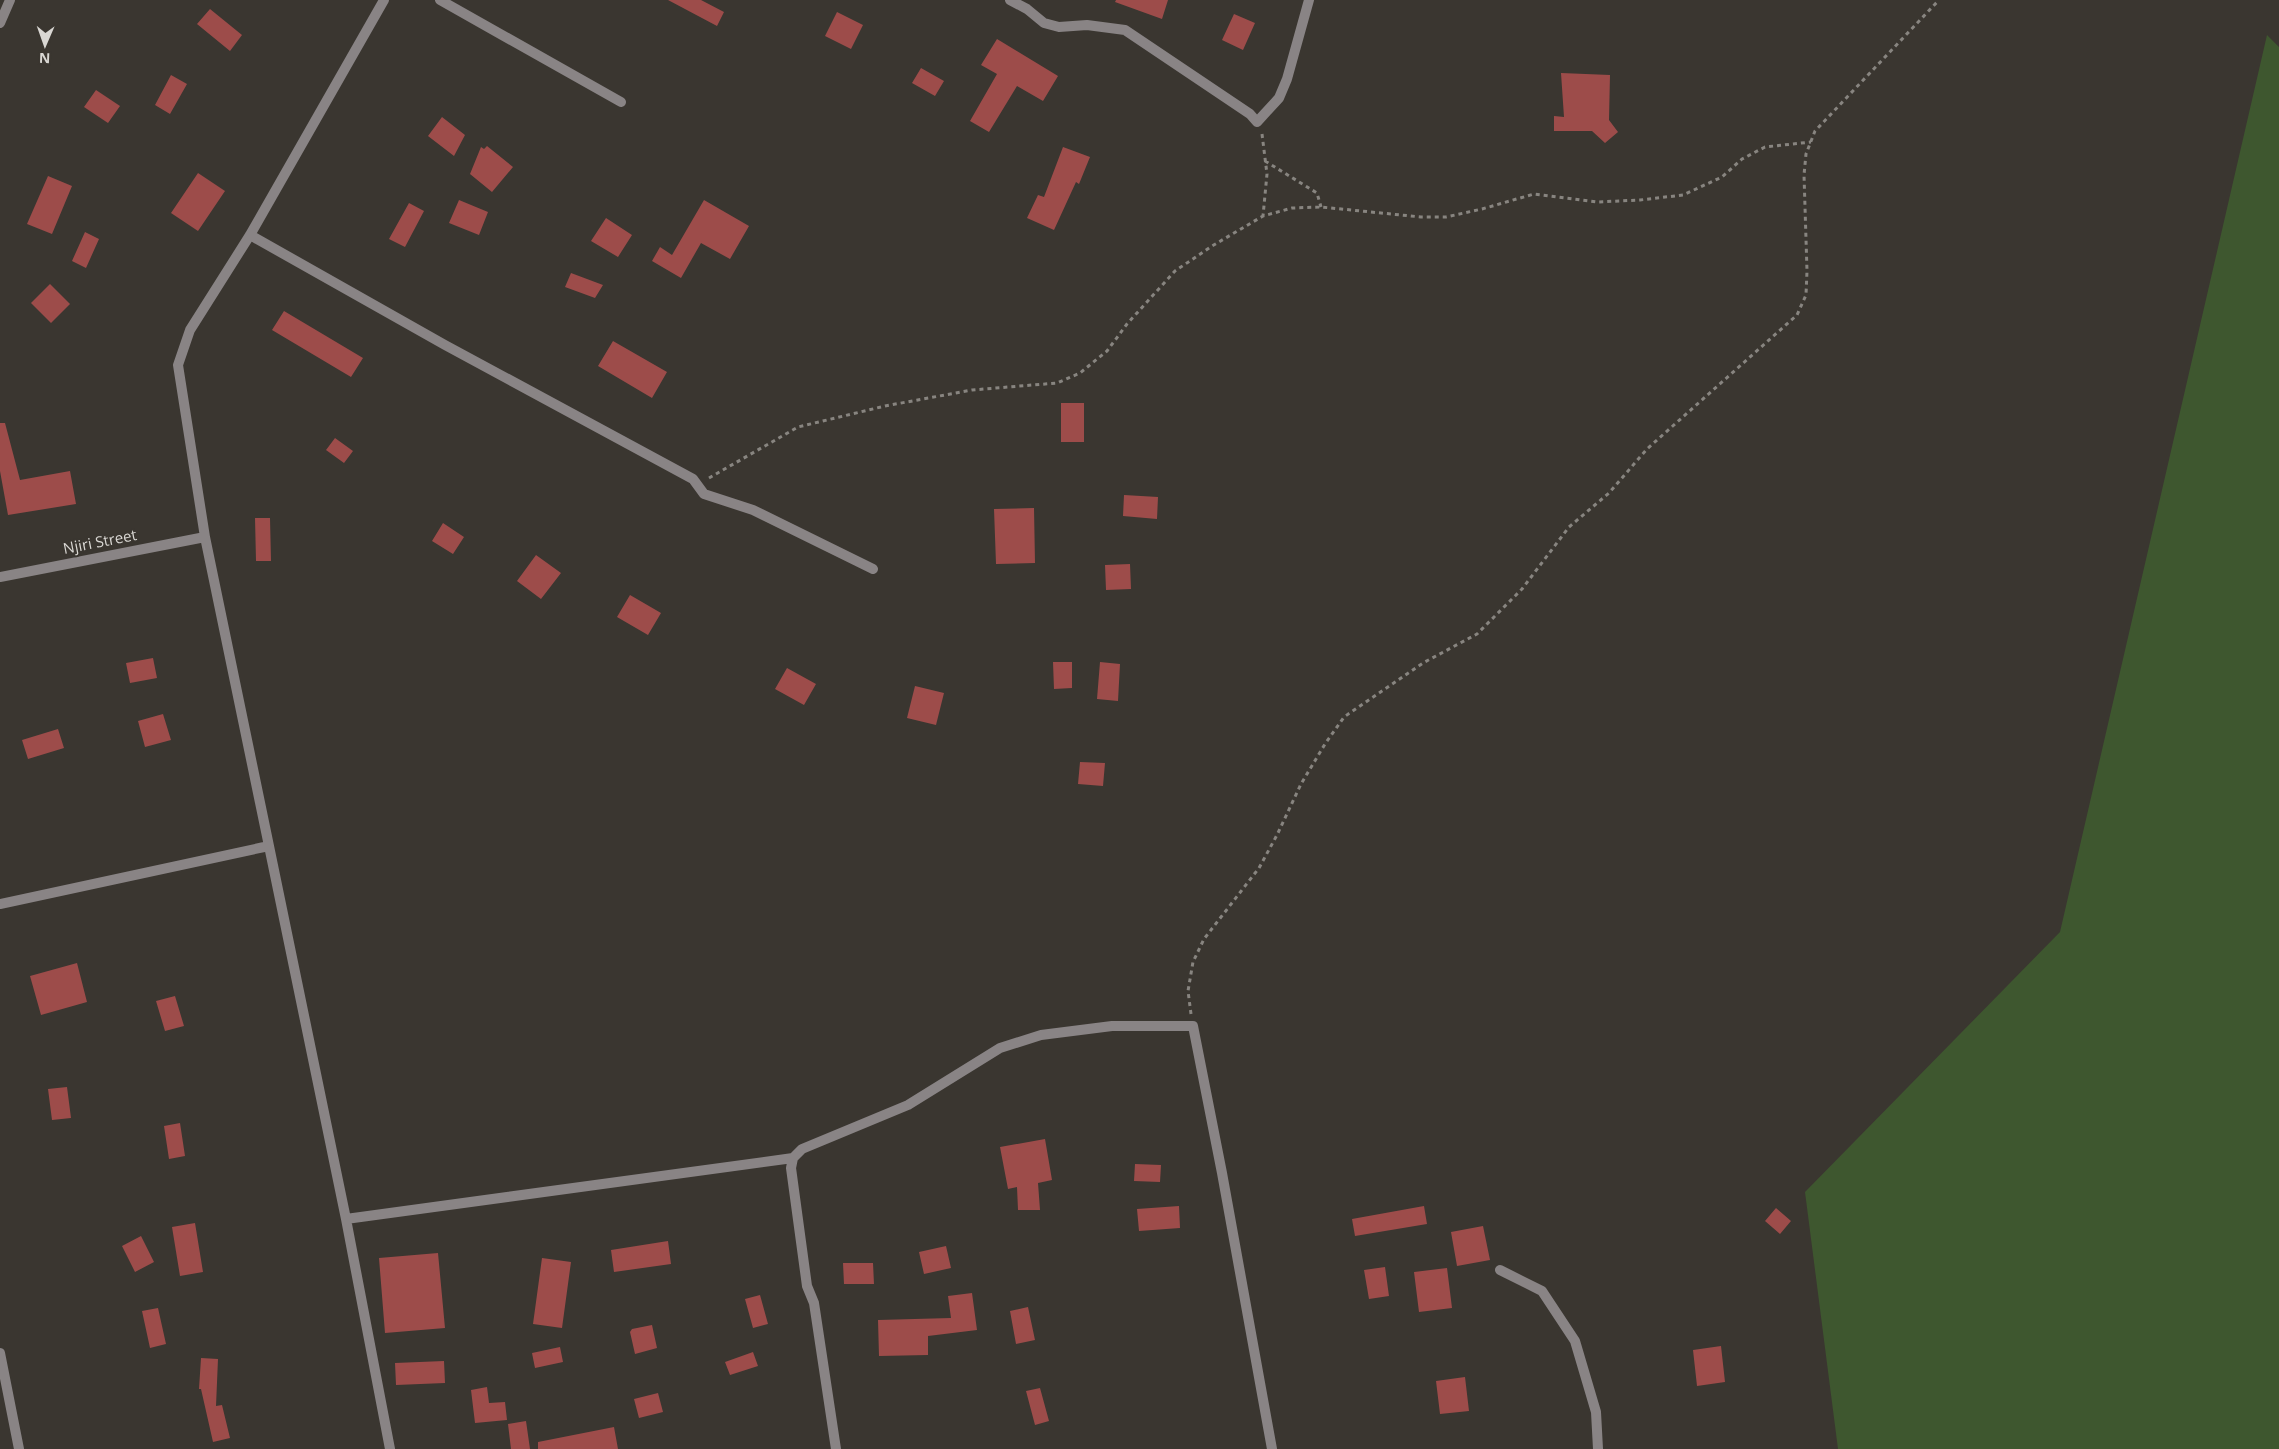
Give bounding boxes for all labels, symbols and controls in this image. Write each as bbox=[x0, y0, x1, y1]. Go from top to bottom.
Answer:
north arrow bbox=[20, 20, 70, 70]
text: N bbox=[39, 49, 51, 68]
street label: Njiri Street bbox=[61, 524, 138, 558]

